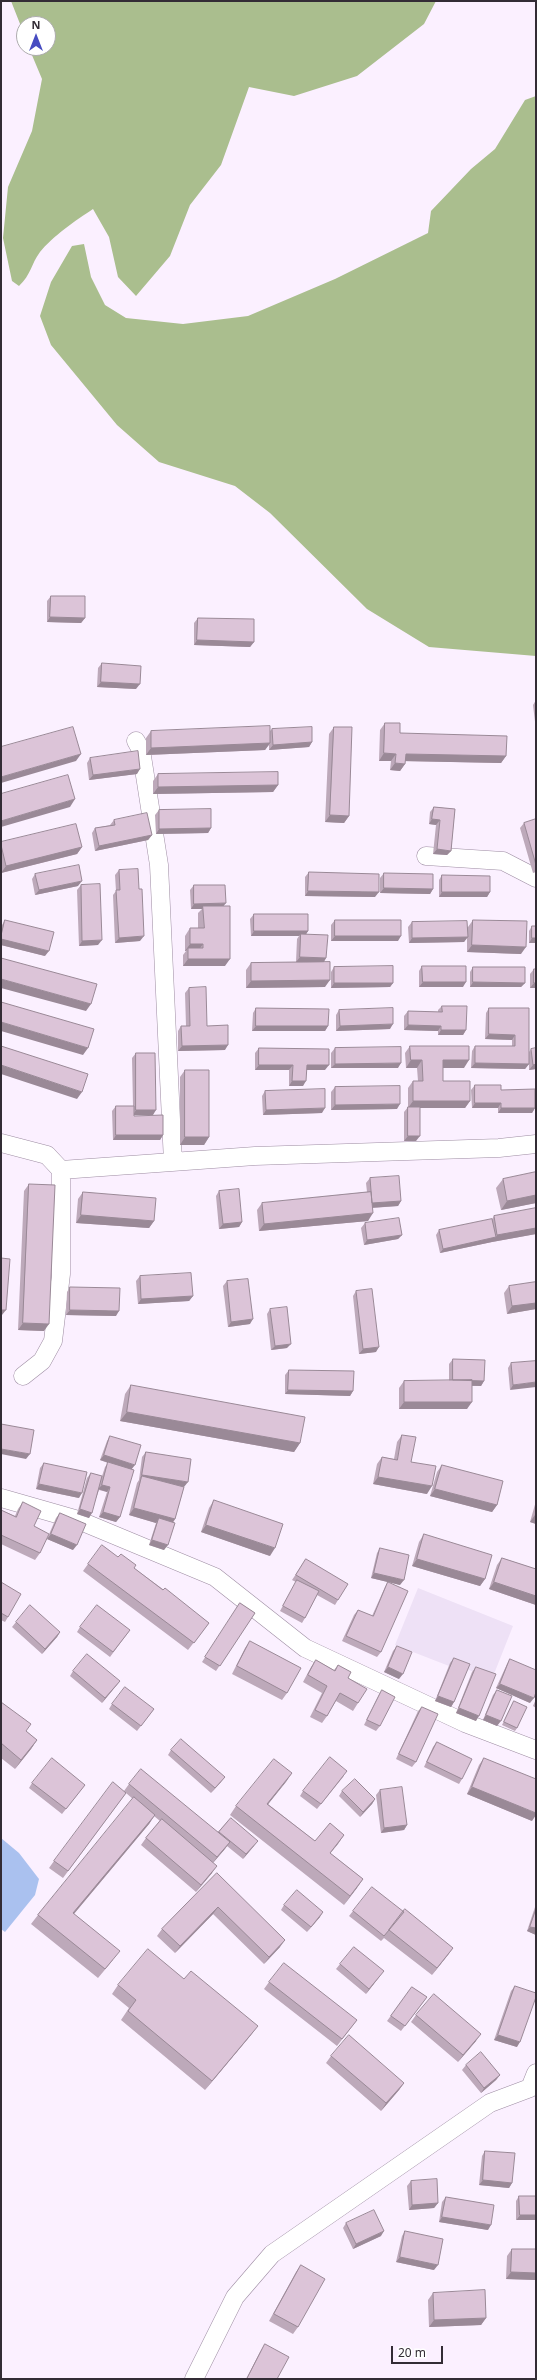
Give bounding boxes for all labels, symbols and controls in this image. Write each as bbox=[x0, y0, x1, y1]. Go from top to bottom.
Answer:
north arrow bbox=[16, 16, 56, 56]
text: N bbox=[32, 17, 40, 32]
scale bar bbox=[393, 2338, 445, 2364]
text: 20 m bbox=[398, 2344, 426, 2361]

